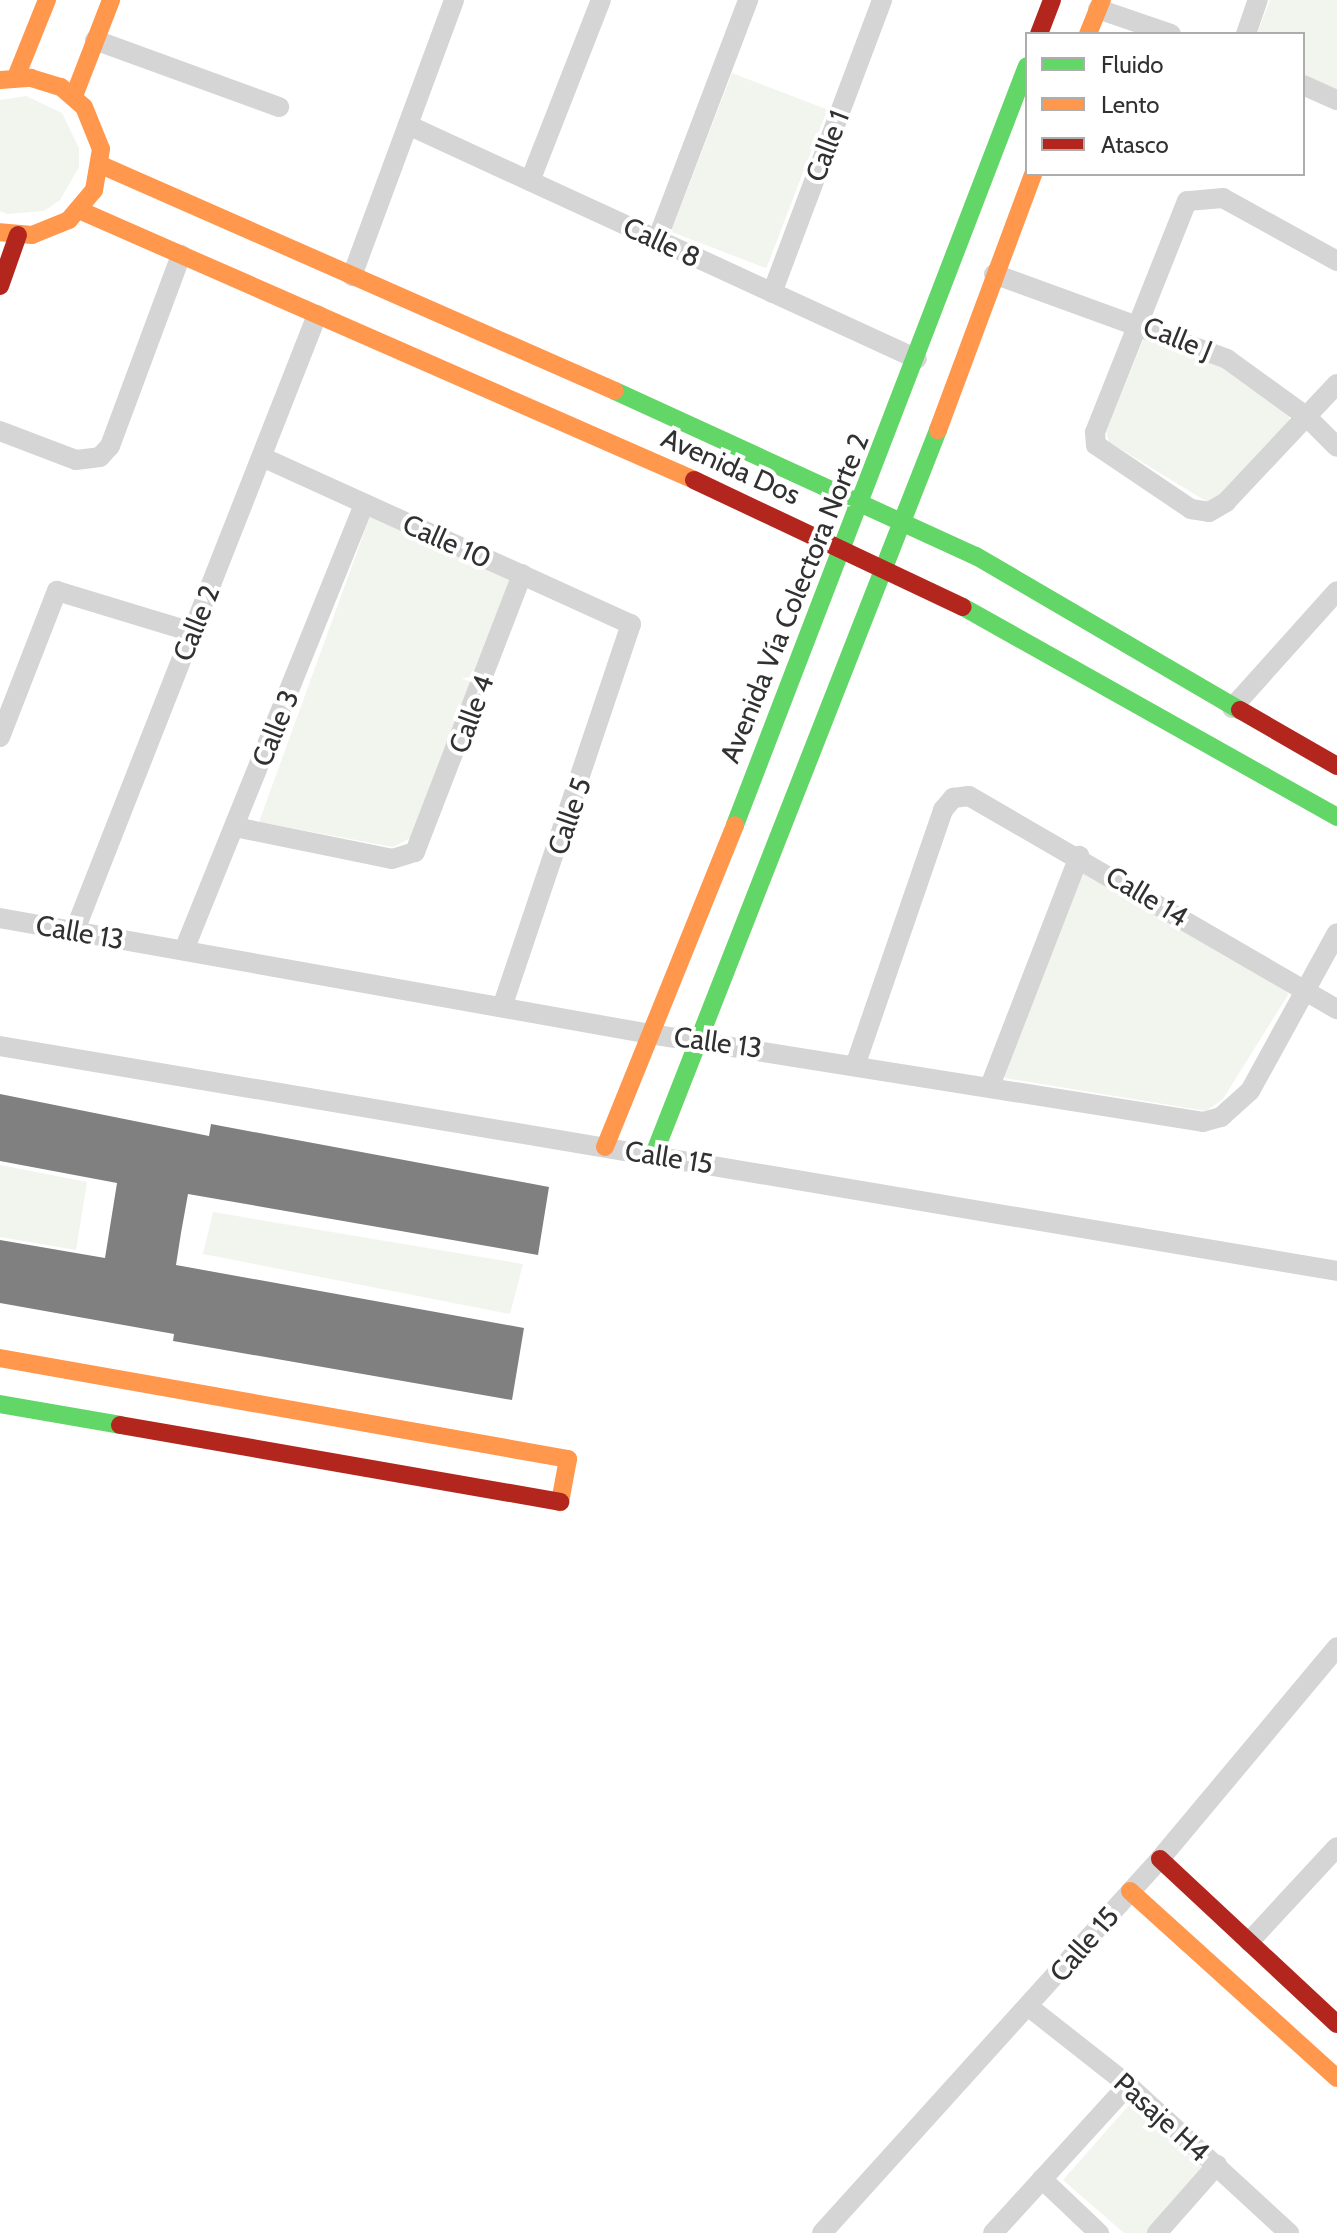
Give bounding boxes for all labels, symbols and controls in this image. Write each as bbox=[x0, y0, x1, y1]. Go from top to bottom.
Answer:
legend bbox=[1025, 32, 1305, 176]
text: Fluido bbox=[1101, 50, 1163, 79]
text: Lento bbox=[1101, 90, 1160, 119]
street label: Calle 1 bbox=[798, 106, 856, 186]
text: Atasco bbox=[1101, 130, 1169, 159]
street label: Calle 8 bbox=[618, 210, 706, 274]
street label: Calle J bbox=[1139, 309, 1217, 367]
street label: Avenida Dos bbox=[656, 421, 806, 511]
street label: Avenida Vía Colectora Norte 2 bbox=[712, 428, 876, 768]
street label: Calle 10 bbox=[398, 507, 496, 575]
street label: Calle 2 bbox=[166, 580, 226, 666]
street label: Calle 4 bbox=[441, 670, 501, 758]
street label: Calle 3 bbox=[245, 685, 305, 771]
street label: Calle 5 bbox=[540, 773, 598, 859]
street label: Calle 14 bbox=[1100, 858, 1194, 934]
street label: Calle 13 bbox=[33, 908, 127, 956]
street label: Calle 13 bbox=[672, 1019, 764, 1065]
street label: Calle 15 bbox=[623, 1133, 715, 1181]
street label: Calle 15 bbox=[1042, 1900, 1126, 1988]
street label: Pasaje H4 bbox=[1107, 2065, 1217, 2169]

